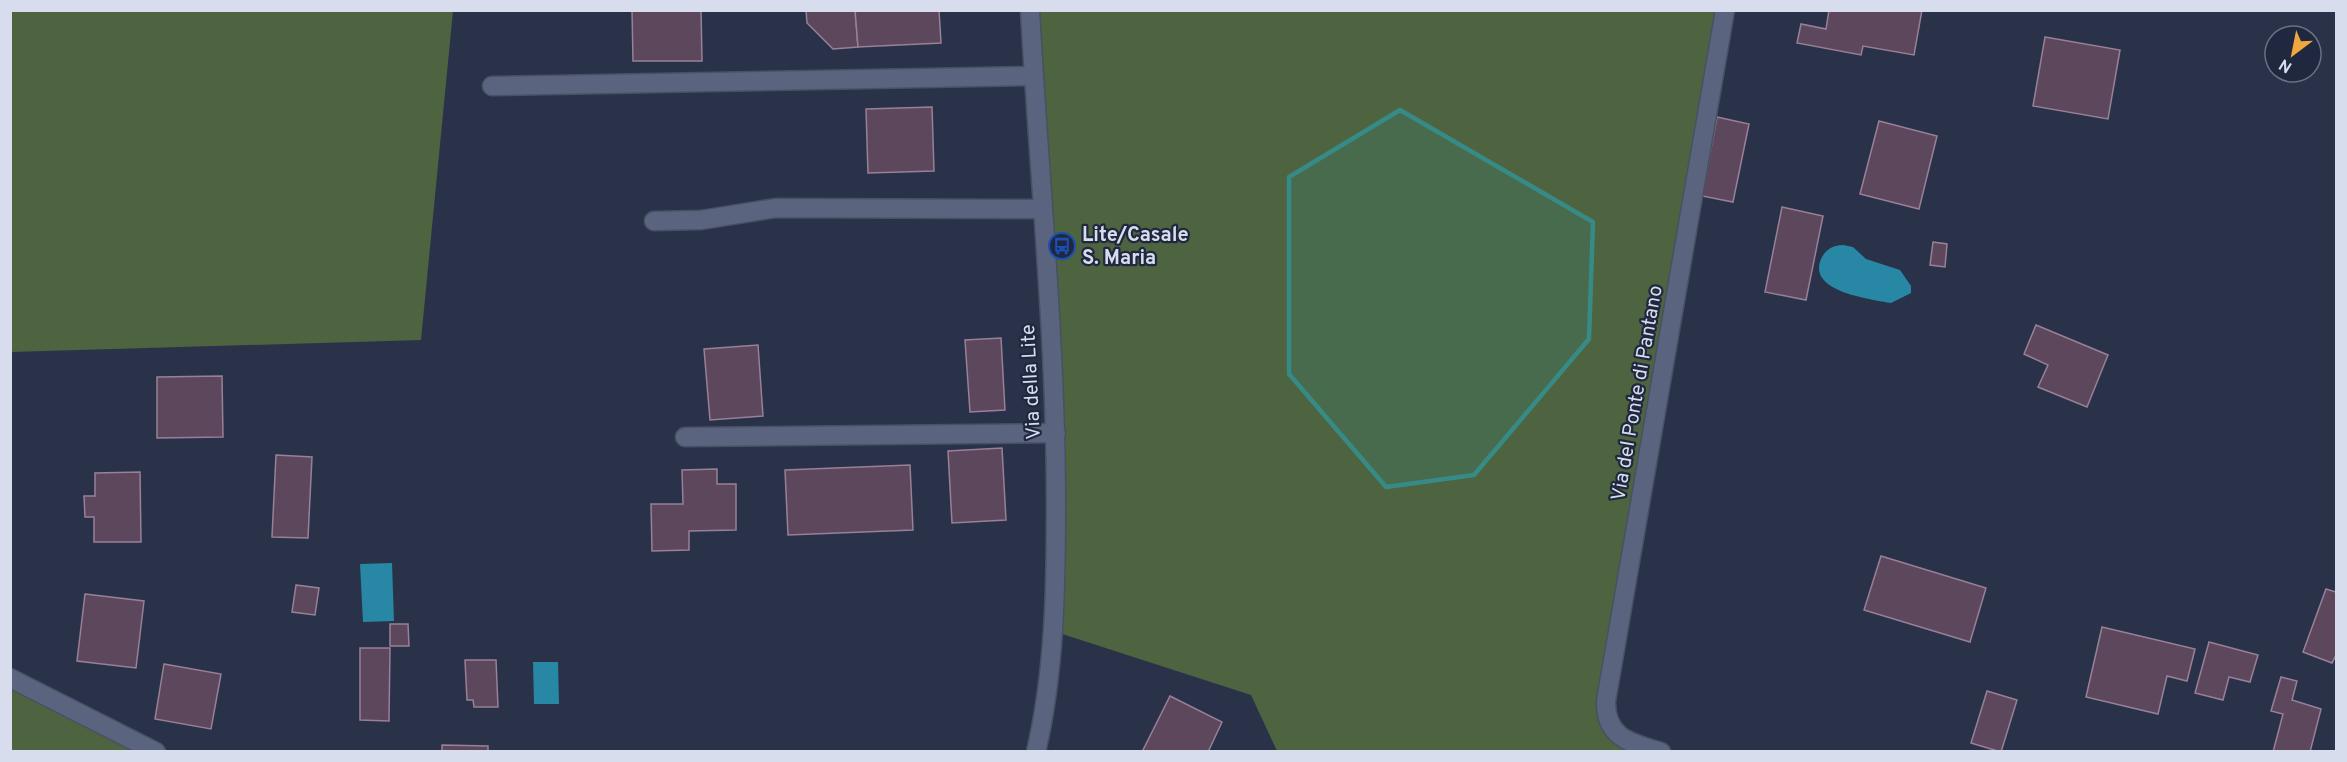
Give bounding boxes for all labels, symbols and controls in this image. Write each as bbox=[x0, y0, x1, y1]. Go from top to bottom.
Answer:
north arrow bbox=[2263, 24, 2323, 84]
text: N bbox=[2276, 53, 2296, 77]
place label: Lite/Casale S. Maria bbox=[1082, 223, 1189, 272]
bus stop icon: Lite/Casale S. Maria bbox=[1047, 231, 1077, 261]
street label: Via del Ponte di Pantano bbox=[1606, 283, 1670, 503]
street label: Via della Lite bbox=[1016, 324, 1048, 440]

